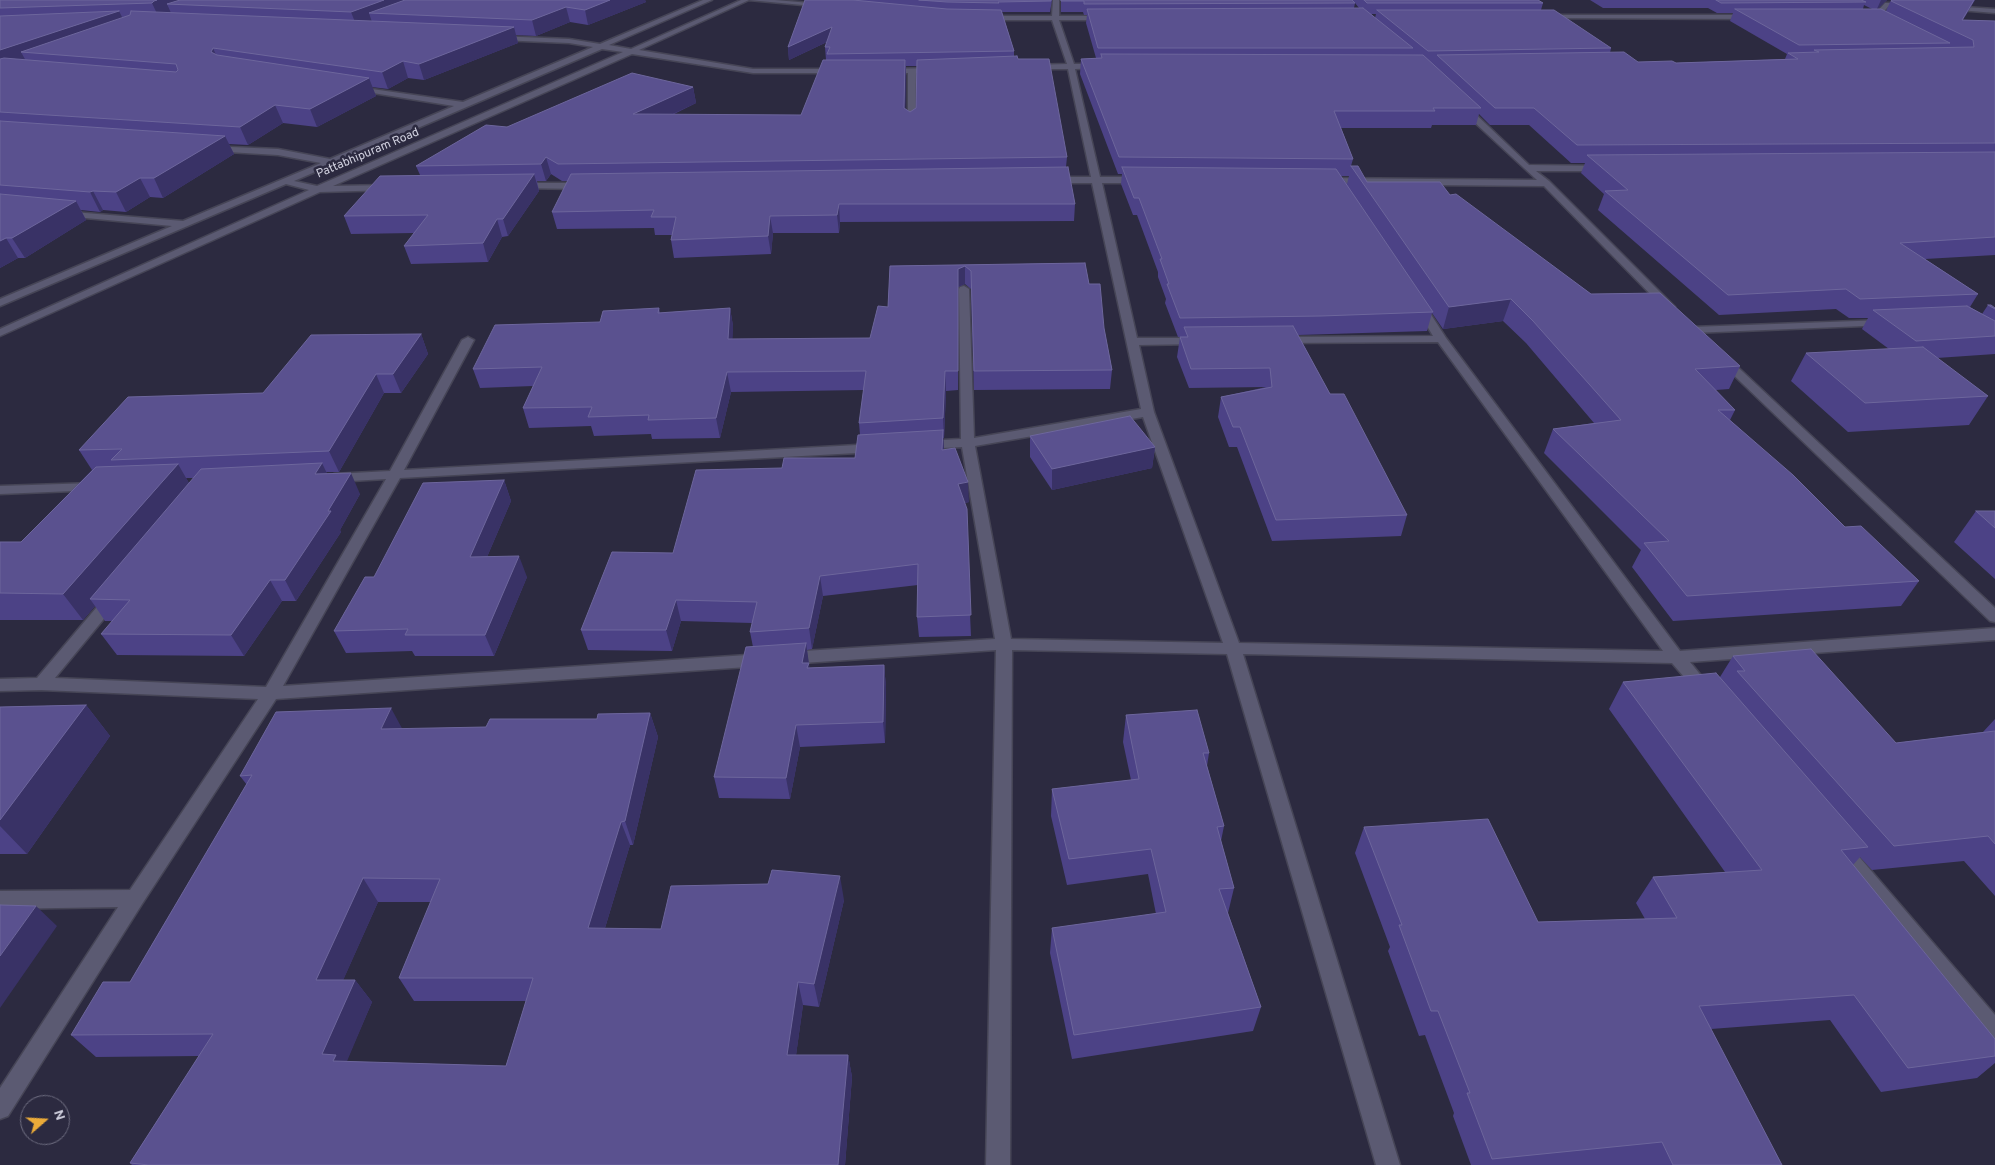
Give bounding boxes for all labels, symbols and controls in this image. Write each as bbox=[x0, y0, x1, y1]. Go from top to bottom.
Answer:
street label: Pattabhipuram Road bbox=[314, 126, 422, 182]
north arrow bbox=[20, 1095, 70, 1145]
text: N bbox=[49, 1108, 68, 1123]

